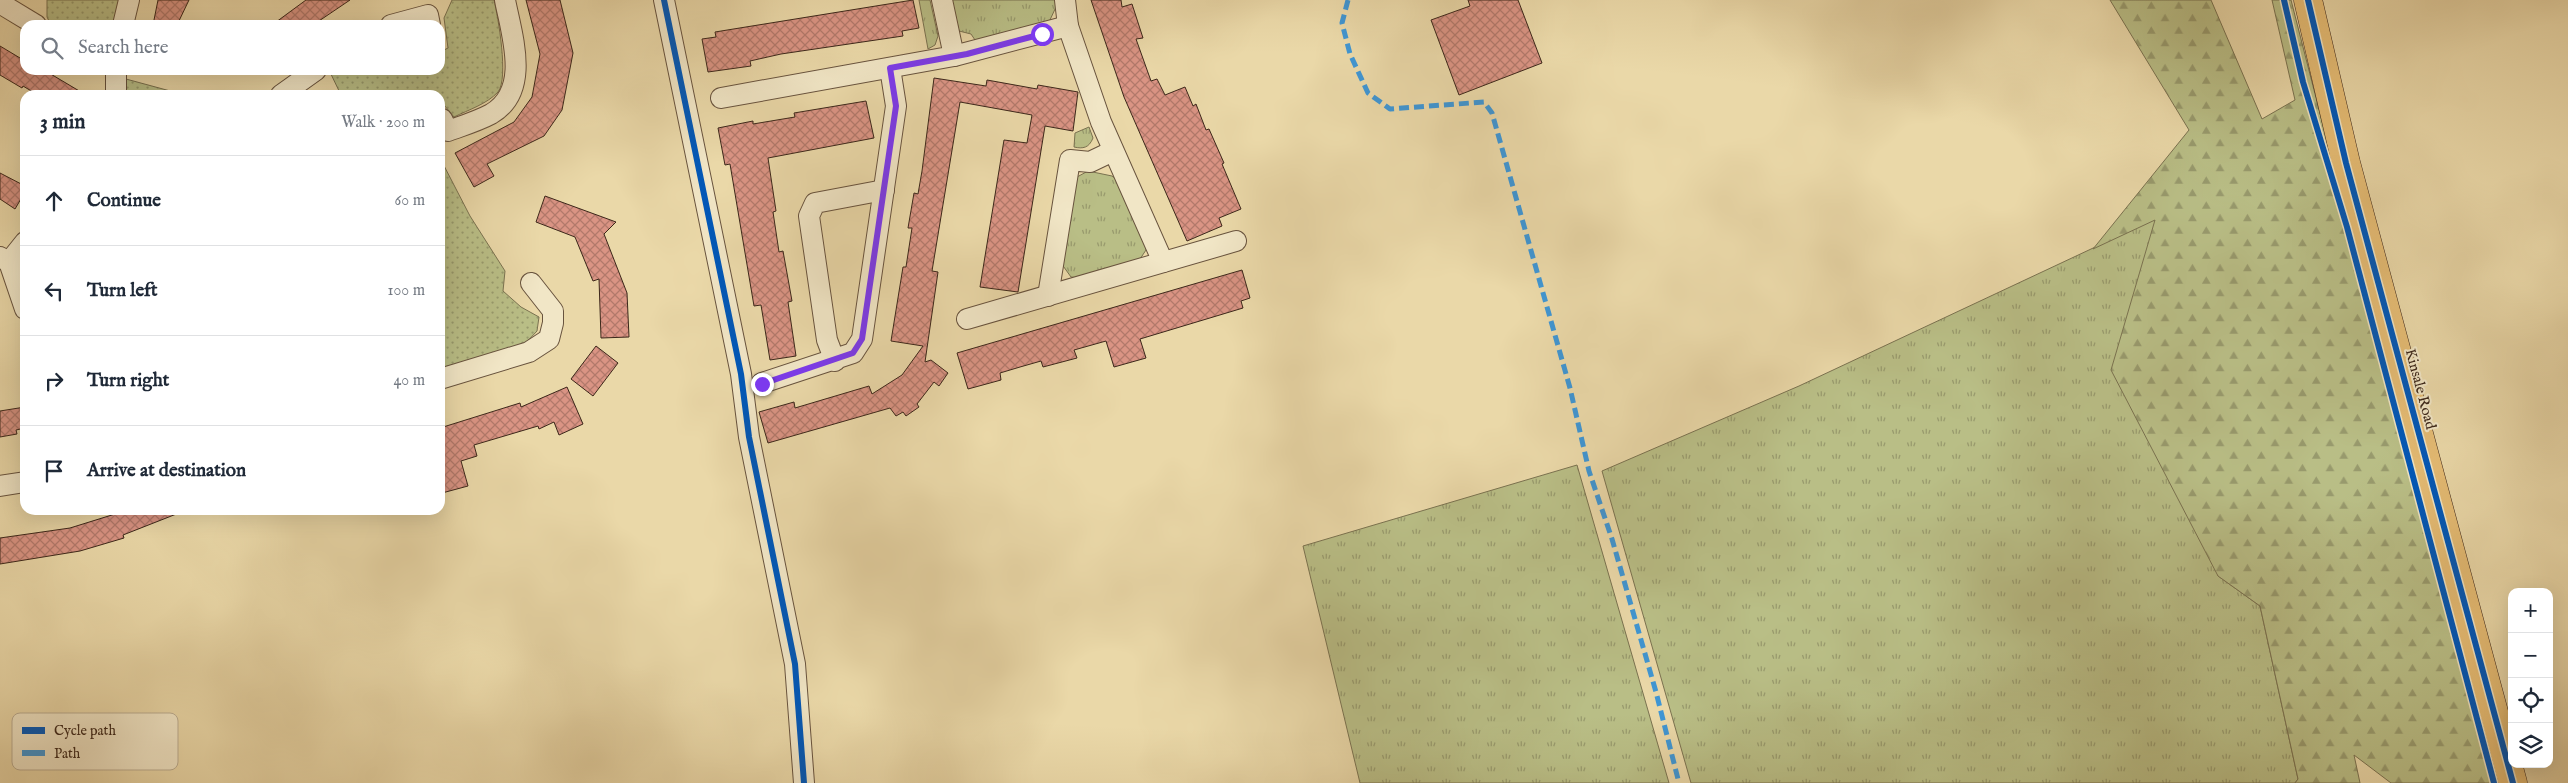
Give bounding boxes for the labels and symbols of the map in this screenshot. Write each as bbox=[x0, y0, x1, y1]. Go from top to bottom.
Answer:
route start bbox=[1031, 23, 1054, 46]
street label: Kinsale Road bbox=[2401, 347, 2441, 432]
route end bbox=[751, 373, 774, 396]
legend bbox=[12, 713, 178, 770]
text: Cycle path bbox=[54, 722, 116, 740]
text: Path bbox=[54, 745, 81, 763]

